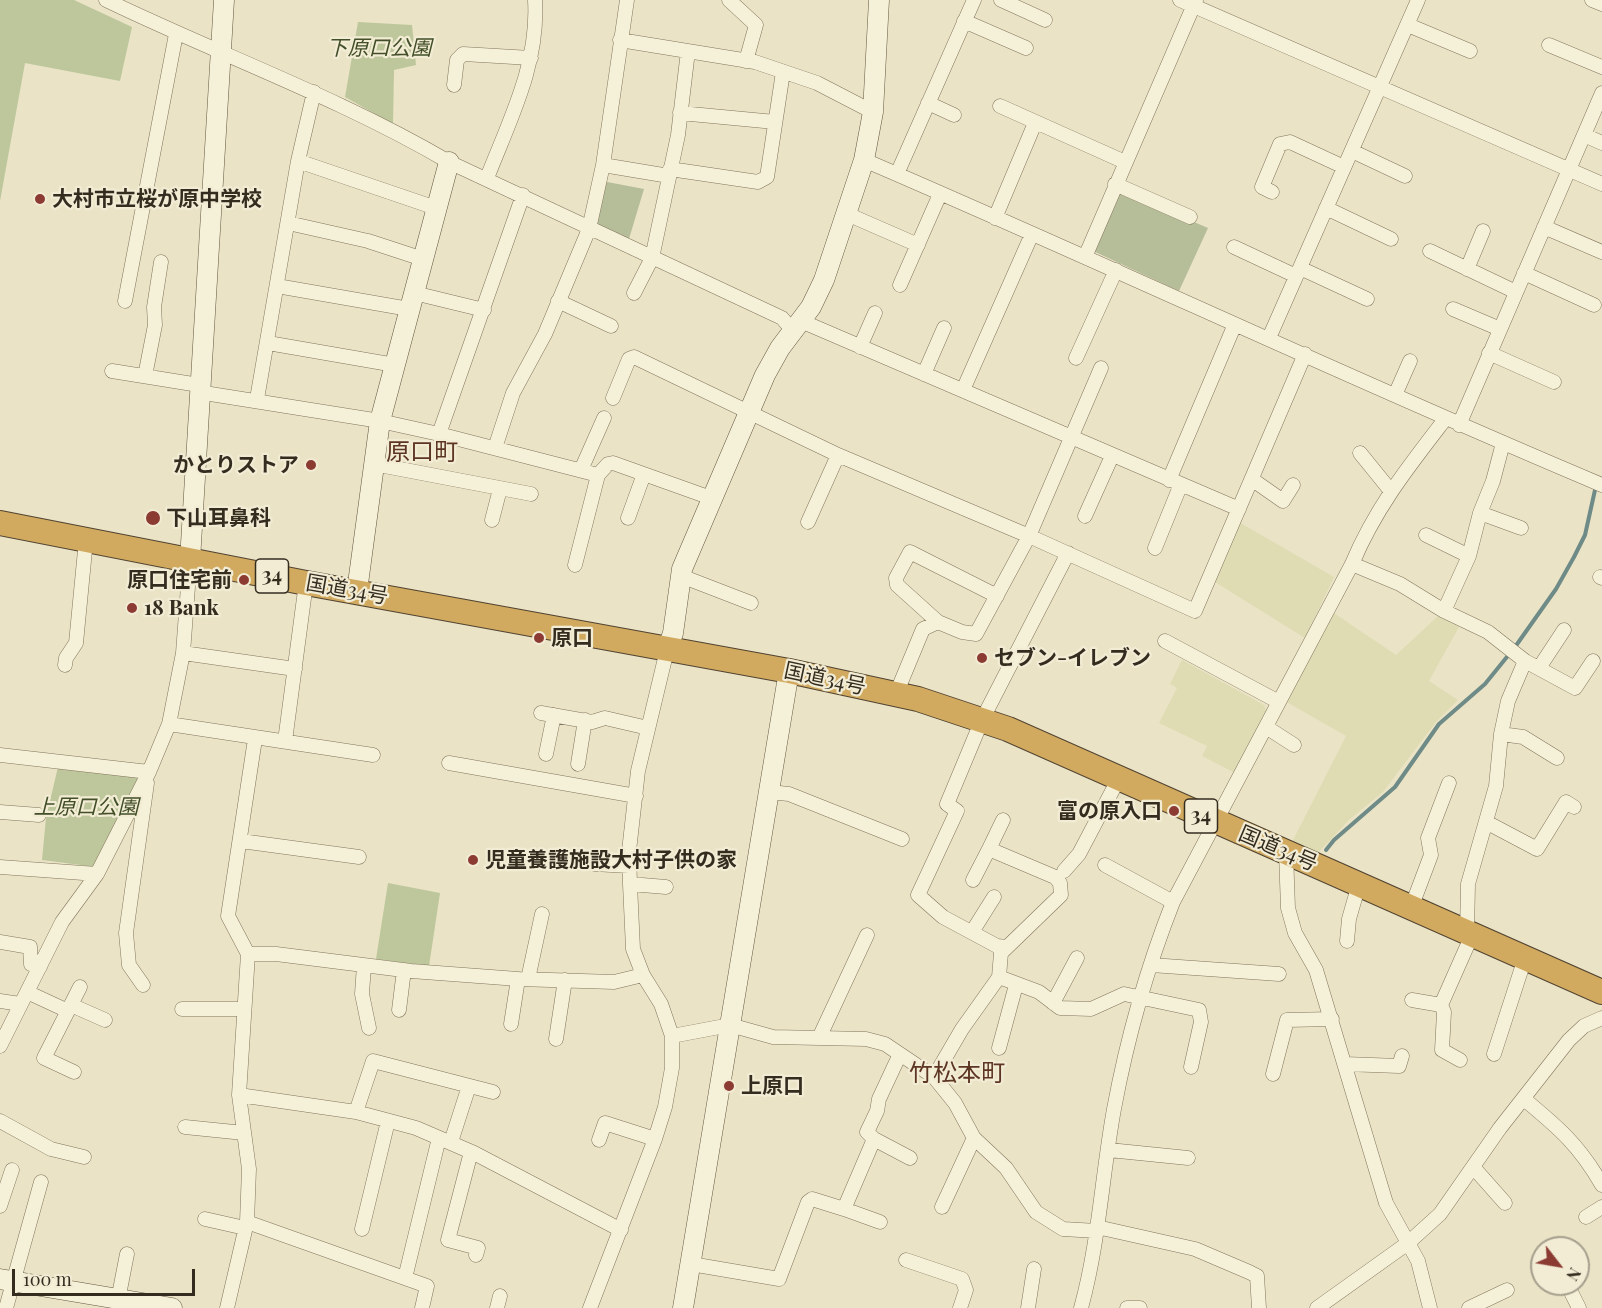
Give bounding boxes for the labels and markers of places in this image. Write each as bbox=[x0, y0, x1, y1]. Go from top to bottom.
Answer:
place label: 大村市立桜が原中学校 bbox=[52, 186, 262, 212]
marker: 大村市立桜が原中学校 bbox=[33, 192, 47, 206]
place label: かとりストア bbox=[173, 452, 299, 478]
marker: かとりストア bbox=[304, 458, 318, 472]
place label: 下山耳鼻科 bbox=[166, 505, 271, 531]
marker: 下山耳鼻科 bbox=[144, 509, 162, 527]
place label: 原口住宅前 bbox=[127, 567, 232, 593]
marker: 原口住宅前 bbox=[237, 573, 251, 587]
place label: 18 Bank bbox=[144, 595, 219, 621]
marker: 18 Bank bbox=[125, 601, 139, 615]
place label: 原口 bbox=[551, 625, 593, 651]
marker: 原口 bbox=[532, 631, 546, 645]
place label: セブン-イレブン bbox=[994, 645, 1151, 671]
marker: セブン-イレブン bbox=[975, 651, 989, 665]
place label: 富の原入口 bbox=[1057, 798, 1162, 824]
marker: 富の原入口 bbox=[1167, 804, 1181, 818]
place label: 児童養護施設大村子供の家 bbox=[485, 847, 737, 873]
marker: 児童養護施設大村子供の家 bbox=[466, 853, 480, 867]
place label: 上原口 bbox=[741, 1073, 804, 1099]
marker: 上原口 bbox=[722, 1079, 736, 1093]

